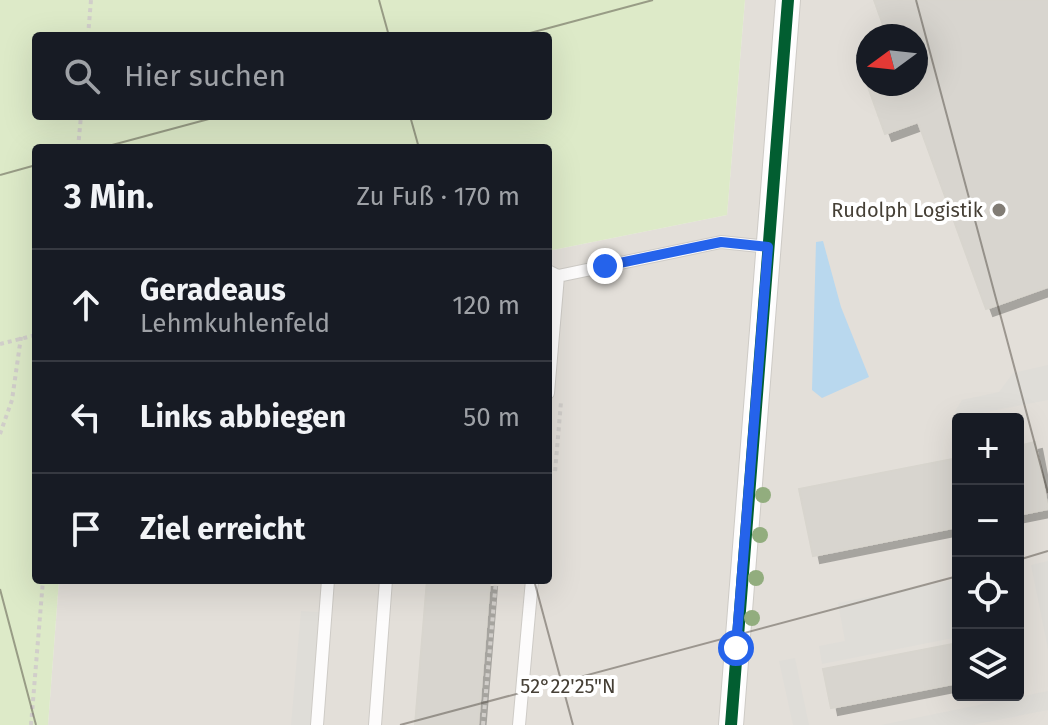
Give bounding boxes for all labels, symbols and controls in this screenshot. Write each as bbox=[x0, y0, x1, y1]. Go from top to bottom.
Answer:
north arrow bbox=[856, 24, 928, 96]
search box bbox=[32, 32, 552, 120]
icon: search bbox=[60, 54, 104, 98]
text: Hier suchen bbox=[124, 58, 286, 94]
text: 3 Min. bbox=[64, 176, 154, 217]
text: Zu Fuß · 170 m bbox=[356, 181, 520, 212]
place label: Rudolph Logistik bbox=[831, 198, 984, 222]
marker: Rudolph Logistik bbox=[990, 201, 1008, 219]
route end bbox=[587, 248, 623, 284]
text: Geradeaus bbox=[140, 272, 286, 308]
icon: ahead bbox=[64, 283, 108, 327]
text: 120 m bbox=[452, 290, 520, 321]
text: Lehmkuhlenfeld bbox=[140, 308, 330, 339]
icon: left bbox=[64, 395, 108, 439]
text: Links abbiegen bbox=[140, 399, 346, 435]
text: 50 m bbox=[463, 402, 520, 433]
map controls bbox=[952, 413, 1024, 701]
button: + bbox=[952, 413, 1024, 485]
button: − bbox=[952, 485, 1024, 557]
icon: arrive bbox=[64, 507, 108, 551]
text: Ziel erreicht bbox=[140, 511, 305, 547]
button: locate bbox=[952, 557, 1024, 629]
button: layers bbox=[952, 629, 1024, 701]
route start bbox=[718, 630, 754, 666]
text: 52°22'25"N bbox=[520, 674, 616, 698]

